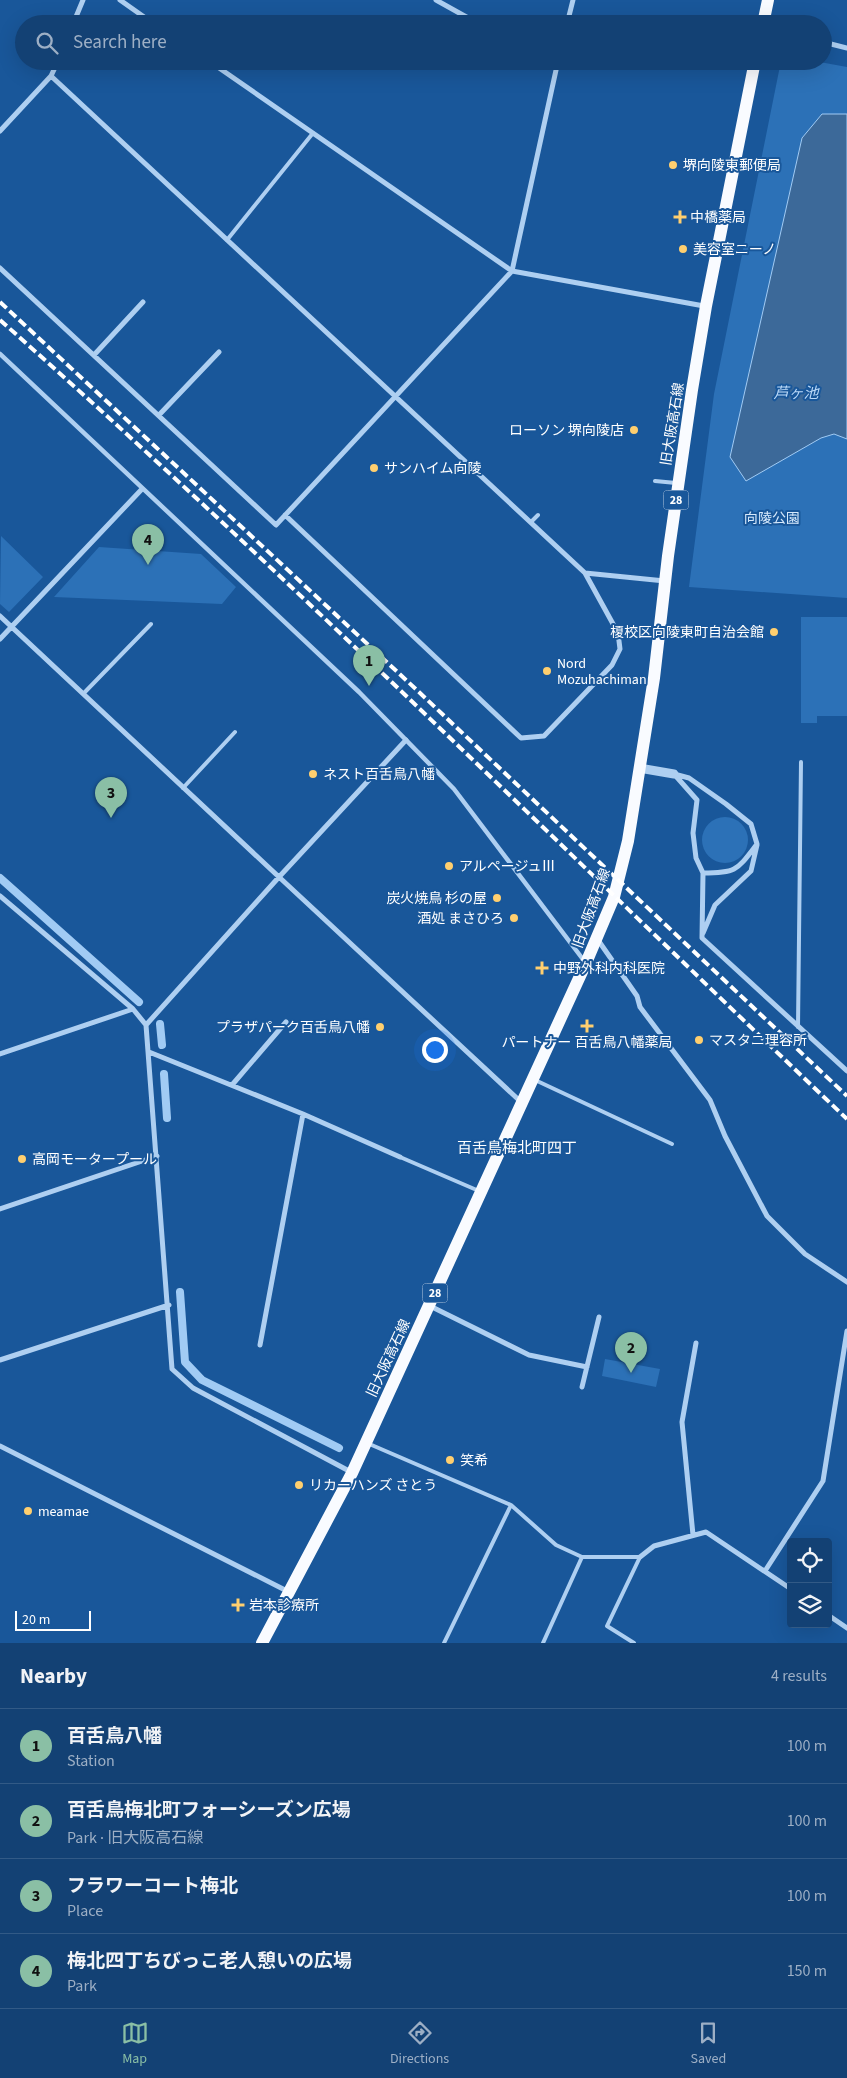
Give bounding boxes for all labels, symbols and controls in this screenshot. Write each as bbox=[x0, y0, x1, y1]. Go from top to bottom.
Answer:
search box bbox=[15, 15, 832, 70]
icon: search bbox=[33, 29, 61, 57]
text: Search here bbox=[73, 29, 167, 56]
place label: 堺向陵東郵便局 bbox=[683, 156, 781, 176]
marker: 堺向陵東郵便局 bbox=[667, 159, 679, 171]
place label: 中橋薬局 bbox=[690, 208, 746, 228]
marker: 中橋薬局 bbox=[674, 211, 686, 223]
place label: 美容室ニーノ bbox=[693, 240, 776, 260]
marker: 美容室ニーノ bbox=[677, 243, 689, 255]
street label: 旧大阪高石線 bbox=[657, 381, 689, 467]
water label: 芦ヶ池 bbox=[773, 383, 820, 404]
place label: ローソン 堺向陵店 bbox=[509, 421, 624, 441]
marker: ローソン 堺向陵店 bbox=[628, 424, 640, 436]
place label: サンハイム向陵 bbox=[384, 459, 481, 479]
marker: サンハイム向陵 bbox=[368, 462, 380, 474]
road number: 28 bbox=[664, 490, 688, 510]
park label: 向陵公園 bbox=[744, 509, 800, 529]
pin: 4 bbox=[132, 524, 164, 565]
place label: 榎校区向陵東町自治会館 bbox=[610, 623, 764, 643]
marker: 榎校区向陵東町自治会館 bbox=[768, 626, 780, 638]
pin: 1 bbox=[353, 645, 385, 686]
place label: Nord Mozuhachiman bbox=[557, 654, 647, 690]
marker: Nord Mozuhachiman bbox=[541, 665, 553, 677]
place label: ネスト百舌鳥八幡 bbox=[323, 765, 435, 785]
marker: ネスト百舌鳥八幡 bbox=[307, 768, 319, 780]
pin: 3 bbox=[95, 777, 127, 818]
place label: アルページュⅢ bbox=[459, 857, 556, 877]
marker: アルページュⅢ bbox=[443, 860, 455, 872]
street label: 旧大阪高石線 bbox=[568, 865, 616, 951]
place label: 炭火焼鳥 杉の屋 bbox=[386, 889, 487, 909]
marker: 炭火焼鳥 杉の屋 bbox=[491, 892, 503, 904]
place label: 酒処 まさひろ bbox=[417, 909, 504, 929]
marker: 酒処 まさひろ bbox=[508, 912, 520, 924]
place label: 中野外科内科医院 bbox=[553, 959, 665, 979]
marker: 中野外科内科医院 bbox=[535, 961, 549, 975]
place label: プラザパーク百舌鳥八幡 bbox=[216, 1018, 370, 1038]
marker: パートナー 百舌鳥八幡薬局 bbox=[581, 1020, 593, 1032]
marker: プラザパーク百舌鳥八幡 bbox=[374, 1021, 386, 1033]
place label: マスタニ理容所 bbox=[709, 1031, 807, 1051]
place label: パートナー 百舌鳥八幡薬局 bbox=[502, 1033, 672, 1053]
marker: マスタニ理容所 bbox=[693, 1034, 705, 1046]
your location bbox=[422, 1037, 448, 1063]
district label: 百舌鳥梅北町四丁 bbox=[457, 1138, 577, 1159]
place label: 高岡モータープール bbox=[32, 1150, 157, 1170]
marker: 高岡モータープール bbox=[16, 1153, 28, 1165]
road number: 28 bbox=[422, 1284, 448, 1302]
street label: 旧大阪高石線 bbox=[362, 1316, 416, 1401]
pin: 2 bbox=[615, 1332, 647, 1373]
place label: 笑希 bbox=[460, 1451, 488, 1471]
marker: 笑希 bbox=[444, 1454, 456, 1466]
place label: リカーハンズ さとう bbox=[309, 1476, 437, 1496]
marker: リカーハンズ さとう bbox=[293, 1479, 305, 1491]
place label: meamae bbox=[38, 1502, 89, 1522]
marker: meamae bbox=[22, 1505, 34, 1517]
map controls bbox=[787, 1538, 832, 1628]
button: locate bbox=[787, 1538, 832, 1583]
button: layers bbox=[787, 1583, 832, 1628]
place label: 岩本診療所 bbox=[249, 1596, 319, 1616]
marker: 岩本診療所 bbox=[231, 1598, 245, 1612]
scale bar bbox=[15, 1608, 91, 1631]
text: 20 m bbox=[22, 1610, 50, 1630]
text: Nearby bbox=[20, 1661, 87, 1691]
text: 4 results bbox=[771, 1665, 827, 1687]
text: 百舌鳥八幡 bbox=[67, 1723, 162, 1750]
text: 1 bbox=[32, 1735, 40, 1757]
text: 100 m bbox=[787, 1735, 827, 1757]
text: Station bbox=[67, 1750, 115, 1772]
text: 百舌鳥梅北町フォーシーズン広場 bbox=[67, 1797, 351, 1824]
text: 2 bbox=[32, 1810, 40, 1832]
text: 100 m bbox=[787, 1810, 827, 1832]
text: Park · 旧大阪高石線 bbox=[67, 1827, 203, 1849]
text: フラワーコート梅北 bbox=[67, 1873, 238, 1900]
text: 3 bbox=[32, 1885, 40, 1907]
text: 100 m bbox=[787, 1885, 827, 1907]
text: Place bbox=[67, 1900, 103, 1922]
text: 梅北四丁ちびっこ老人憩いの広場 bbox=[67, 1948, 352, 1975]
text: 4 bbox=[32, 1960, 40, 1982]
text: 150 m bbox=[787, 1960, 827, 1982]
text: Park bbox=[67, 1975, 97, 1997]
tab: Map bbox=[121, 2019, 149, 2069]
tab: Directions bbox=[390, 2019, 449, 2069]
tab: Saved bbox=[691, 2019, 726, 2069]

